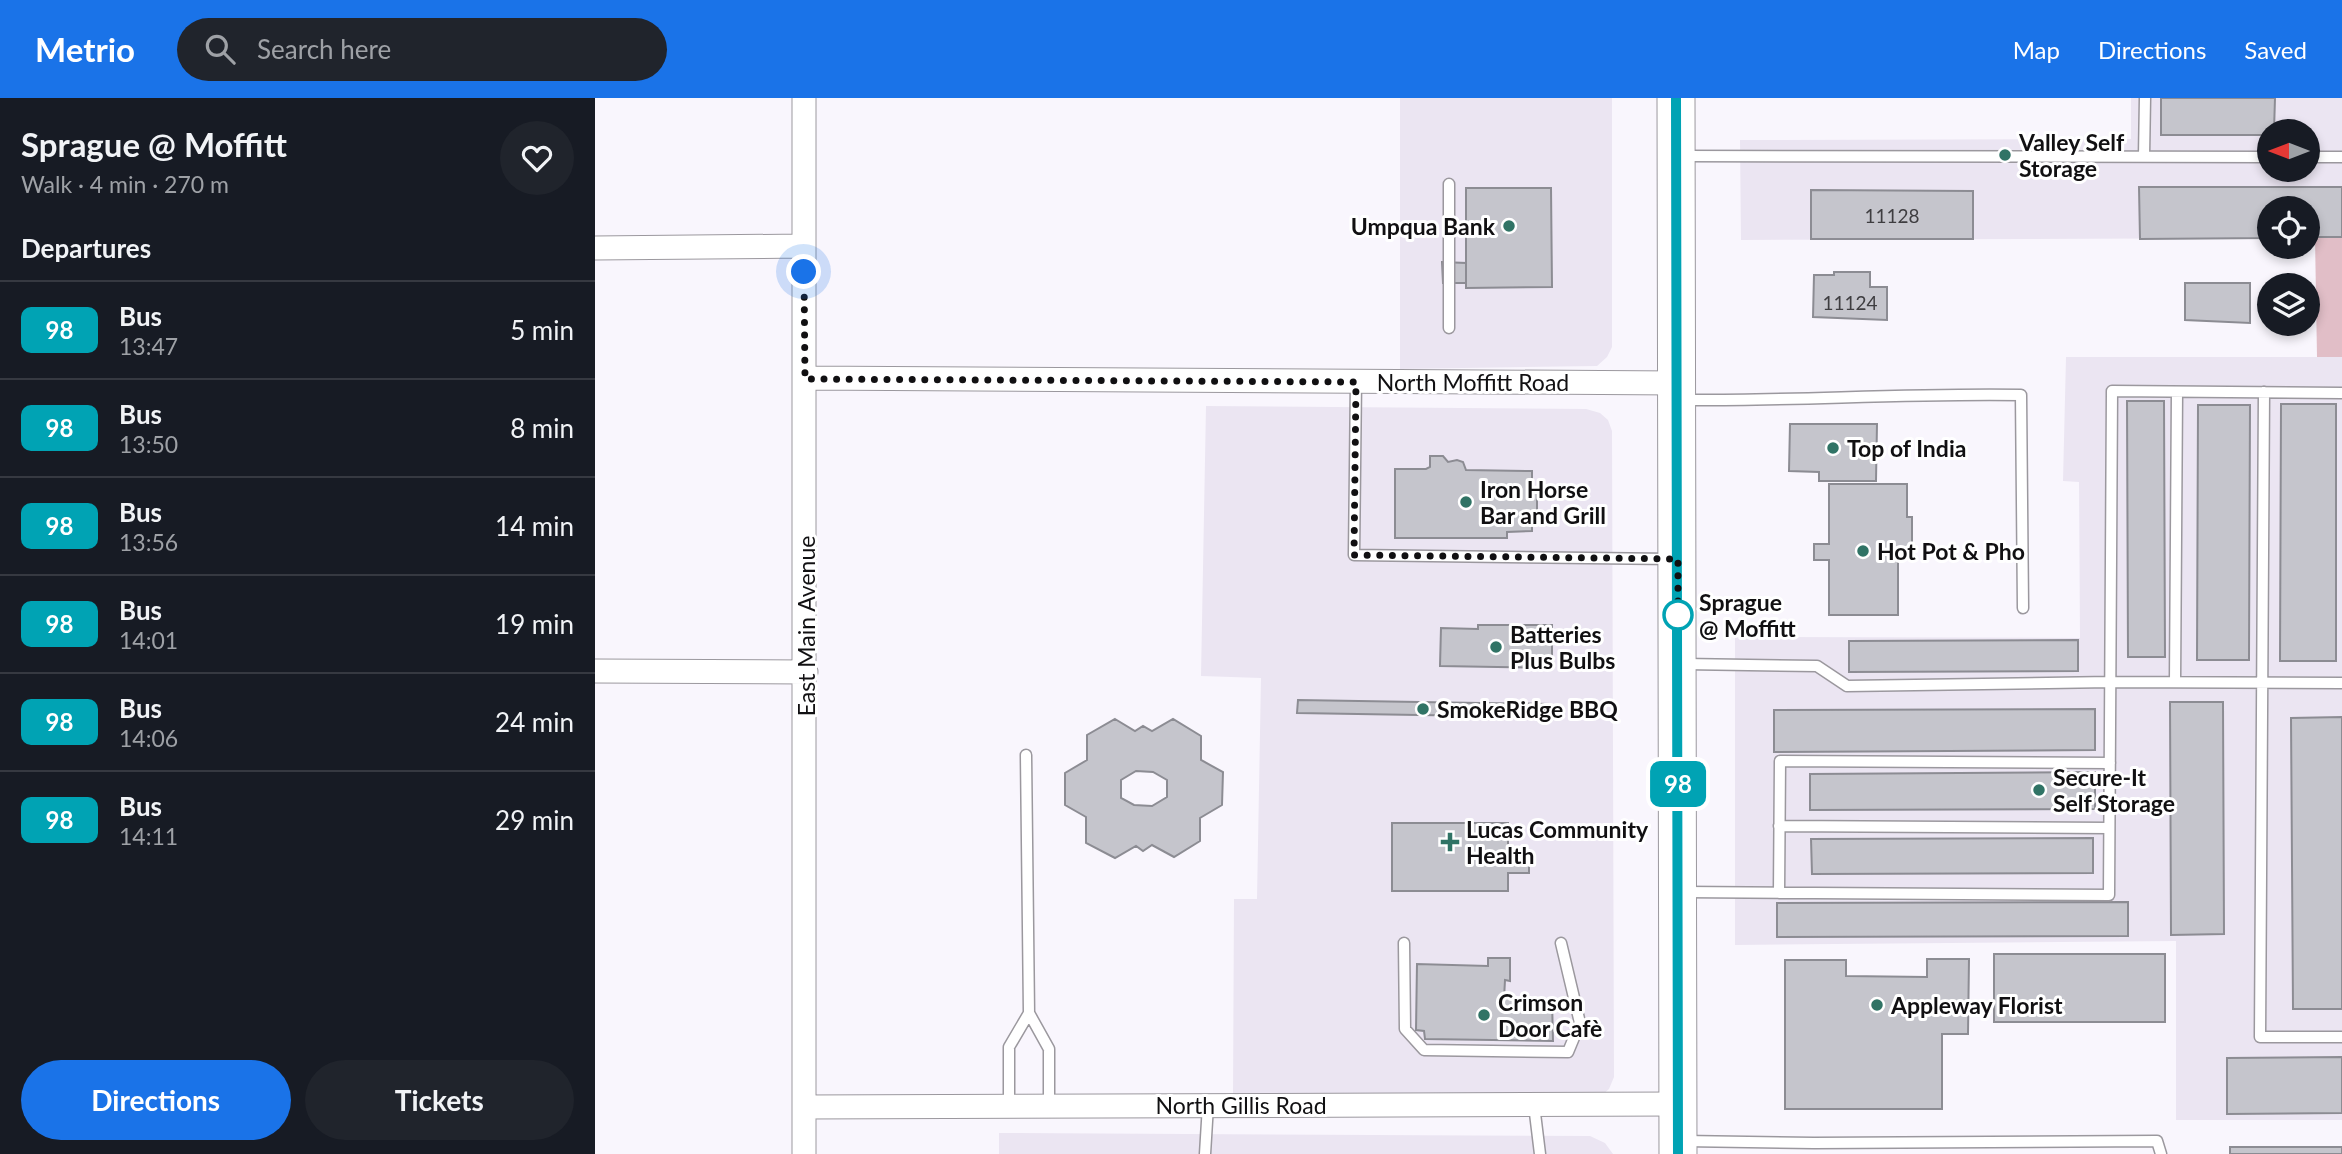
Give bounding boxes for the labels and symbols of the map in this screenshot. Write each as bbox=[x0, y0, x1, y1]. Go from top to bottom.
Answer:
north arrow bbox=[2257, 119, 2321, 182]
place label: Valley Self Storage bbox=[2018, 128, 2125, 182]
marker: Valley Self Storage bbox=[1997, 147, 2013, 163]
house number: 11128 bbox=[1864, 204, 1920, 227]
place label: Umpqua Bank bbox=[1351, 212, 1496, 240]
marker: Umpqua Bank bbox=[1501, 218, 1517, 234]
your location bbox=[786, 254, 821, 289]
house number: 11124 bbox=[1822, 291, 1878, 314]
street label: North Moffitt Road bbox=[1377, 368, 1569, 396]
place label: Top of India bbox=[1847, 434, 1966, 462]
marker: Top of India bbox=[1825, 440, 1841, 456]
place label: Iron Horse Bar and Grill bbox=[1480, 475, 1606, 529]
marker: Iron Horse Bar and Grill bbox=[1458, 494, 1474, 510]
street label: East Main Avenue bbox=[792, 536, 820, 716]
place label: Hot Pot & Pho bbox=[1877, 537, 2025, 565]
marker: Hot Pot & Pho bbox=[1855, 543, 1871, 559]
place label: Sprague @ Moffitt bbox=[1699, 588, 1797, 642]
marker: Sprague @ Moffitt bbox=[1663, 600, 1693, 630]
place label: Batteries Plus Bulbs bbox=[1510, 620, 1615, 674]
marker: Batteries Plus Bulbs bbox=[1488, 639, 1504, 655]
place label: SmokeRidge BBQ bbox=[1437, 695, 1618, 723]
marker: SmokeRidge BBQ bbox=[1415, 701, 1431, 717]
line badge: 98 bbox=[1647, 761, 1709, 807]
place label: Secure-It Self Storage bbox=[2053, 763, 2175, 817]
marker: Secure-It Self Storage bbox=[2031, 782, 2047, 798]
place label: Lucas Community Health bbox=[1466, 815, 1649, 869]
marker: Lucas Community Health bbox=[1440, 832, 1460, 852]
place label: Crimson Door Cafè bbox=[1498, 988, 1602, 1042]
place label: Appleway Florist bbox=[1890, 991, 2063, 1019]
marker: Appleway Florist bbox=[1869, 997, 1885, 1013]
marker: Crimson Door Cafè bbox=[1476, 1007, 1492, 1023]
street label: North Gillis Road bbox=[1155, 1091, 1327, 1119]

